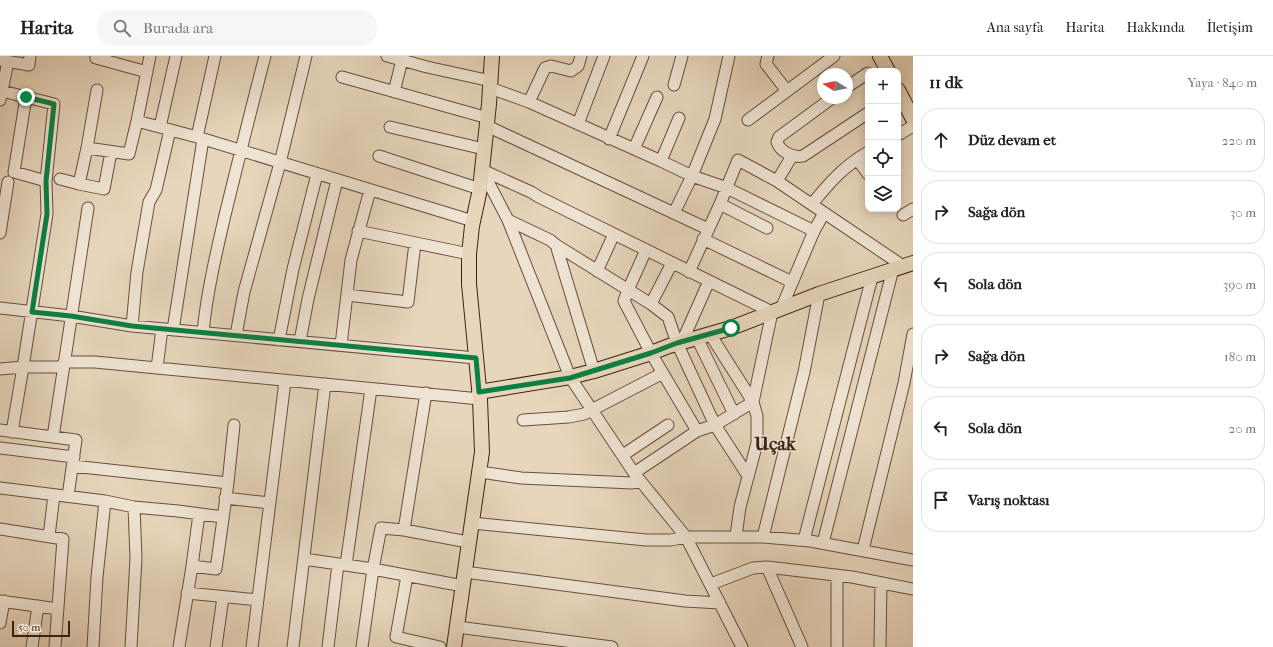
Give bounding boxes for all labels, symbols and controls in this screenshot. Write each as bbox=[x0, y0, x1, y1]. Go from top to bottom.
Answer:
search box bbox=[97, 10, 377, 46]
text: Harita bbox=[20, 17, 73, 39]
icon: search bbox=[111, 17, 133, 39]
text: Burada ara bbox=[143, 19, 213, 37]
text: Ana sayfa bbox=[987, 19, 1043, 36]
text: Harita bbox=[1065, 19, 1104, 36]
text: Hakkında bbox=[1126, 19, 1185, 36]
text: İletişim bbox=[1207, 19, 1253, 36]
north arrow bbox=[817, 68, 853, 104]
map controls bbox=[865, 68, 901, 212]
button: + bbox=[865, 68, 901, 104]
text: 11 dk bbox=[929, 72, 963, 92]
text: Yaya · 840 m bbox=[1187, 75, 1257, 90]
route end bbox=[17, 88, 35, 106]
button: − bbox=[865, 104, 901, 140]
icon: ahead bbox=[930, 129, 952, 151]
text: Düz devam et bbox=[968, 131, 1056, 149]
text: 220 m bbox=[1222, 133, 1256, 148]
button: locate bbox=[865, 140, 901, 176]
button: layers bbox=[865, 176, 901, 212]
icon: right bbox=[930, 201, 952, 223]
text: Sağa dön bbox=[968, 203, 1025, 221]
text: 30 m bbox=[1230, 205, 1256, 220]
icon: left bbox=[930, 273, 952, 295]
text: Sola dön bbox=[968, 275, 1022, 293]
text: 390 m bbox=[1223, 277, 1256, 292]
route start bbox=[722, 319, 740, 337]
icon: right bbox=[930, 345, 952, 367]
text: Sağa dön bbox=[968, 347, 1025, 365]
text: 180 m bbox=[1224, 349, 1256, 364]
icon: left bbox=[930, 417, 952, 439]
text: Sola dön bbox=[968, 419, 1022, 437]
text: 20 m bbox=[1229, 421, 1256, 436]
district label: Uçak bbox=[753, 433, 797, 455]
icon: arrive bbox=[930, 489, 952, 511]
text: Varış noktası bbox=[968, 491, 1049, 509]
scale bar bbox=[12, 619, 70, 638]
text: 50 m bbox=[18, 621, 40, 634]

